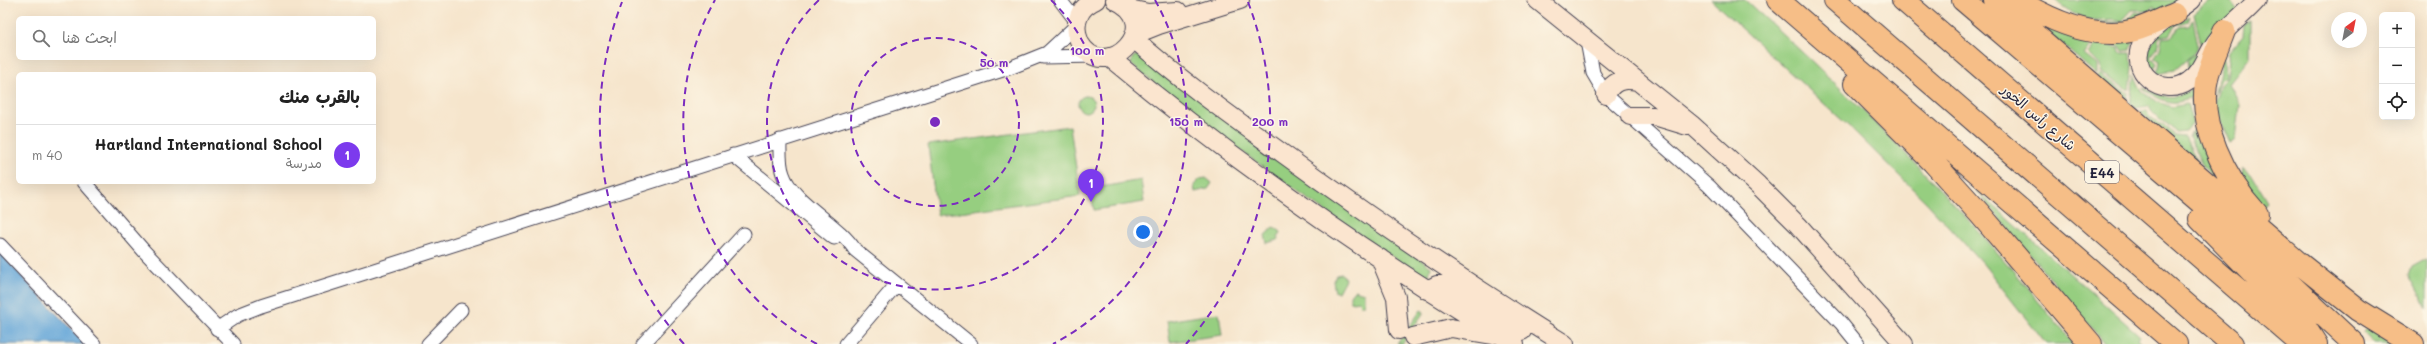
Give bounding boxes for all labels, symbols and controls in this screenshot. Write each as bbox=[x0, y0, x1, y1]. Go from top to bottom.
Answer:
north arrow bbox=[2331, 12, 2367, 48]
map controls bbox=[2379, 12, 2415, 120]
button: + bbox=[2379, 12, 2415, 48]
search box bbox=[16, 16, 376, 60]
icon: search bbox=[30, 27, 52, 49]
text: ابحث هنا bbox=[62, 27, 117, 47]
text: 100 m bbox=[1070, 42, 1104, 58]
button: − bbox=[2379, 48, 2415, 84]
text: 50 m bbox=[980, 54, 1008, 70]
street label: شارع رأس الخور bbox=[1997, 79, 2080, 155]
button: locate bbox=[2379, 84, 2415, 120]
text: بالقرب منك bbox=[279, 85, 360, 107]
text: 150 m bbox=[1169, 113, 1203, 129]
text: 200 m bbox=[1252, 113, 1288, 129]
centre of rings bbox=[928, 115, 942, 129]
text: Hartland International School bbox=[95, 134, 322, 154]
text: 40 m bbox=[32, 146, 62, 163]
text: 1 bbox=[344, 146, 350, 163]
text: مدرسة bbox=[286, 154, 322, 171]
road number: E44 bbox=[2085, 161, 2119, 183]
pin: 1 bbox=[1078, 169, 1104, 202]
your location bbox=[1133, 222, 1153, 242]

